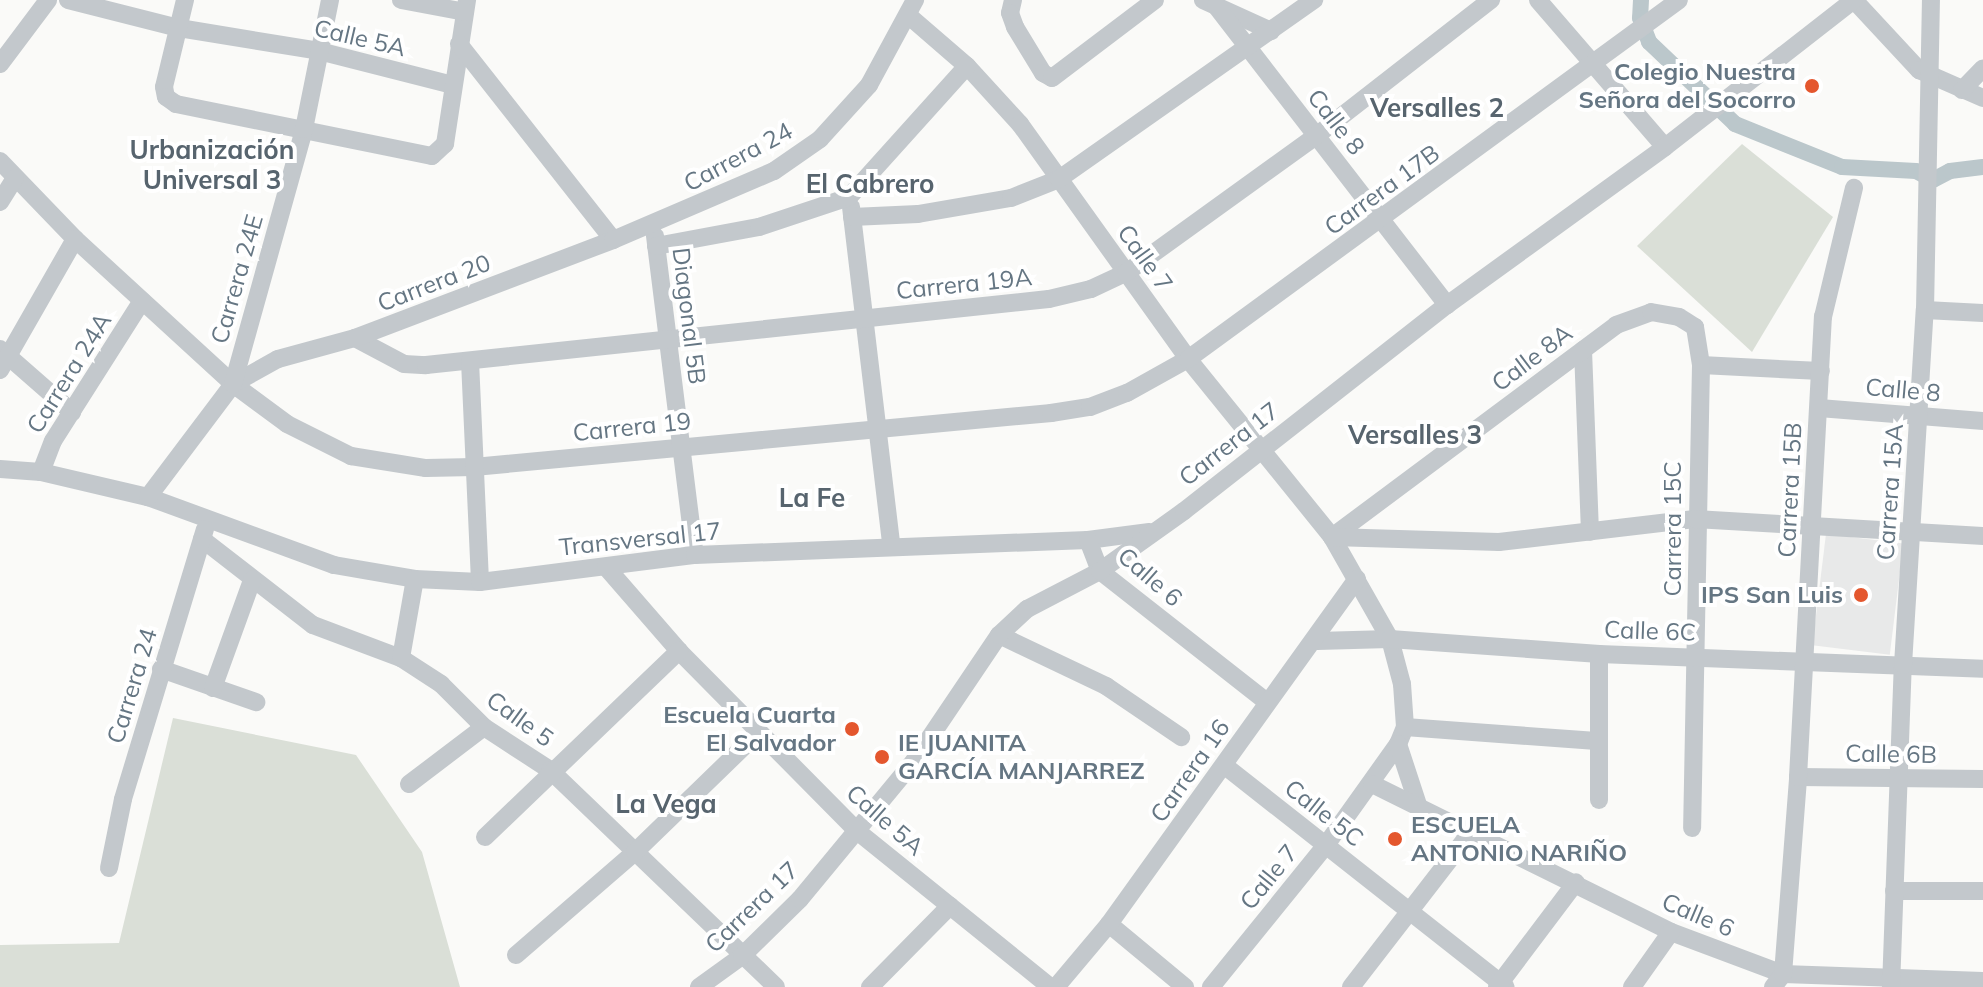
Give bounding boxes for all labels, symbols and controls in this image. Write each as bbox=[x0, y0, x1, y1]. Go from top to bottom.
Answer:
street label: Calle 5A bbox=[311, 13, 409, 63]
place label: Colegio Nuestra Señora del Socorro bbox=[1578, 58, 1796, 114]
marker: Colegio Nuestra Señora del Socorro bbox=[1803, 77, 1821, 95]
street label: Calle 8 bbox=[1301, 83, 1371, 161]
district label: Versalles 2 bbox=[1370, 92, 1504, 124]
street label: Carrera 24 bbox=[679, 116, 797, 198]
district label: Urbanización Universal 3 bbox=[130, 134, 294, 196]
street label: Carrera 17B bbox=[1319, 139, 1445, 241]
district label: El Cabrero bbox=[806, 168, 934, 200]
street label: Carrera 24E bbox=[205, 211, 269, 347]
street label: Calle 7 bbox=[1111, 219, 1179, 297]
street label: Diagonal 5B bbox=[666, 246, 712, 386]
street label: Carrera 20 bbox=[373, 248, 495, 318]
street label: Carrera 19A bbox=[895, 263, 1033, 305]
street label: Carrera 24A bbox=[21, 308, 117, 438]
street label: Calle 8A bbox=[1486, 318, 1578, 398]
street label: Calle 8 bbox=[1864, 372, 1942, 408]
street label: Carrera 17 bbox=[1173, 396, 1285, 492]
street label: Carrera 19 bbox=[571, 406, 693, 448]
district label: Versalles 3 bbox=[1348, 419, 1482, 451]
street label: Carrera 15B bbox=[1772, 422, 1808, 558]
street label: Carrera 15A bbox=[1871, 423, 1909, 561]
street label: Carrera 15C bbox=[1659, 461, 1687, 597]
district label: La Fe bbox=[779, 482, 845, 514]
street label: Transversal 17 bbox=[558, 516, 722, 562]
street label: Calle 6 bbox=[1112, 541, 1188, 613]
place label: IPS San Luis bbox=[1701, 581, 1843, 609]
marker: IPS San Luis bbox=[1850, 584, 1872, 606]
street label: Calle 6C bbox=[1604, 615, 1696, 647]
street label: Carrera 24 bbox=[101, 625, 163, 747]
street label: Calle 5 bbox=[481, 685, 559, 753]
place label: Escuela Cuarta El Salvador bbox=[663, 701, 836, 757]
street label: Carrera 16 bbox=[1144, 714, 1236, 828]
marker: Escuela Cuarta El Salvador bbox=[843, 720, 861, 738]
place label: IE JUANITA GARCÍA MANJARREZ bbox=[898, 729, 1145, 785]
street label: Calle 6B bbox=[1845, 739, 1937, 769]
marker: IE JUANITA GARCÍA MANJARREZ bbox=[873, 748, 891, 766]
street label: Calle 5C bbox=[1279, 773, 1369, 853]
street label: Calle 5A bbox=[840, 779, 930, 861]
district label: La Vega bbox=[615, 788, 717, 820]
place label: ESCUELA ANTONIO NARIÑO bbox=[1411, 811, 1627, 867]
marker: ESCUELA ANTONIO NARIÑO bbox=[1386, 830, 1404, 848]
street label: Calle 7 bbox=[1234, 839, 1304, 915]
street label: Carrera 17 bbox=[699, 855, 805, 959]
street label: Calle 6 bbox=[1658, 887, 1738, 943]

